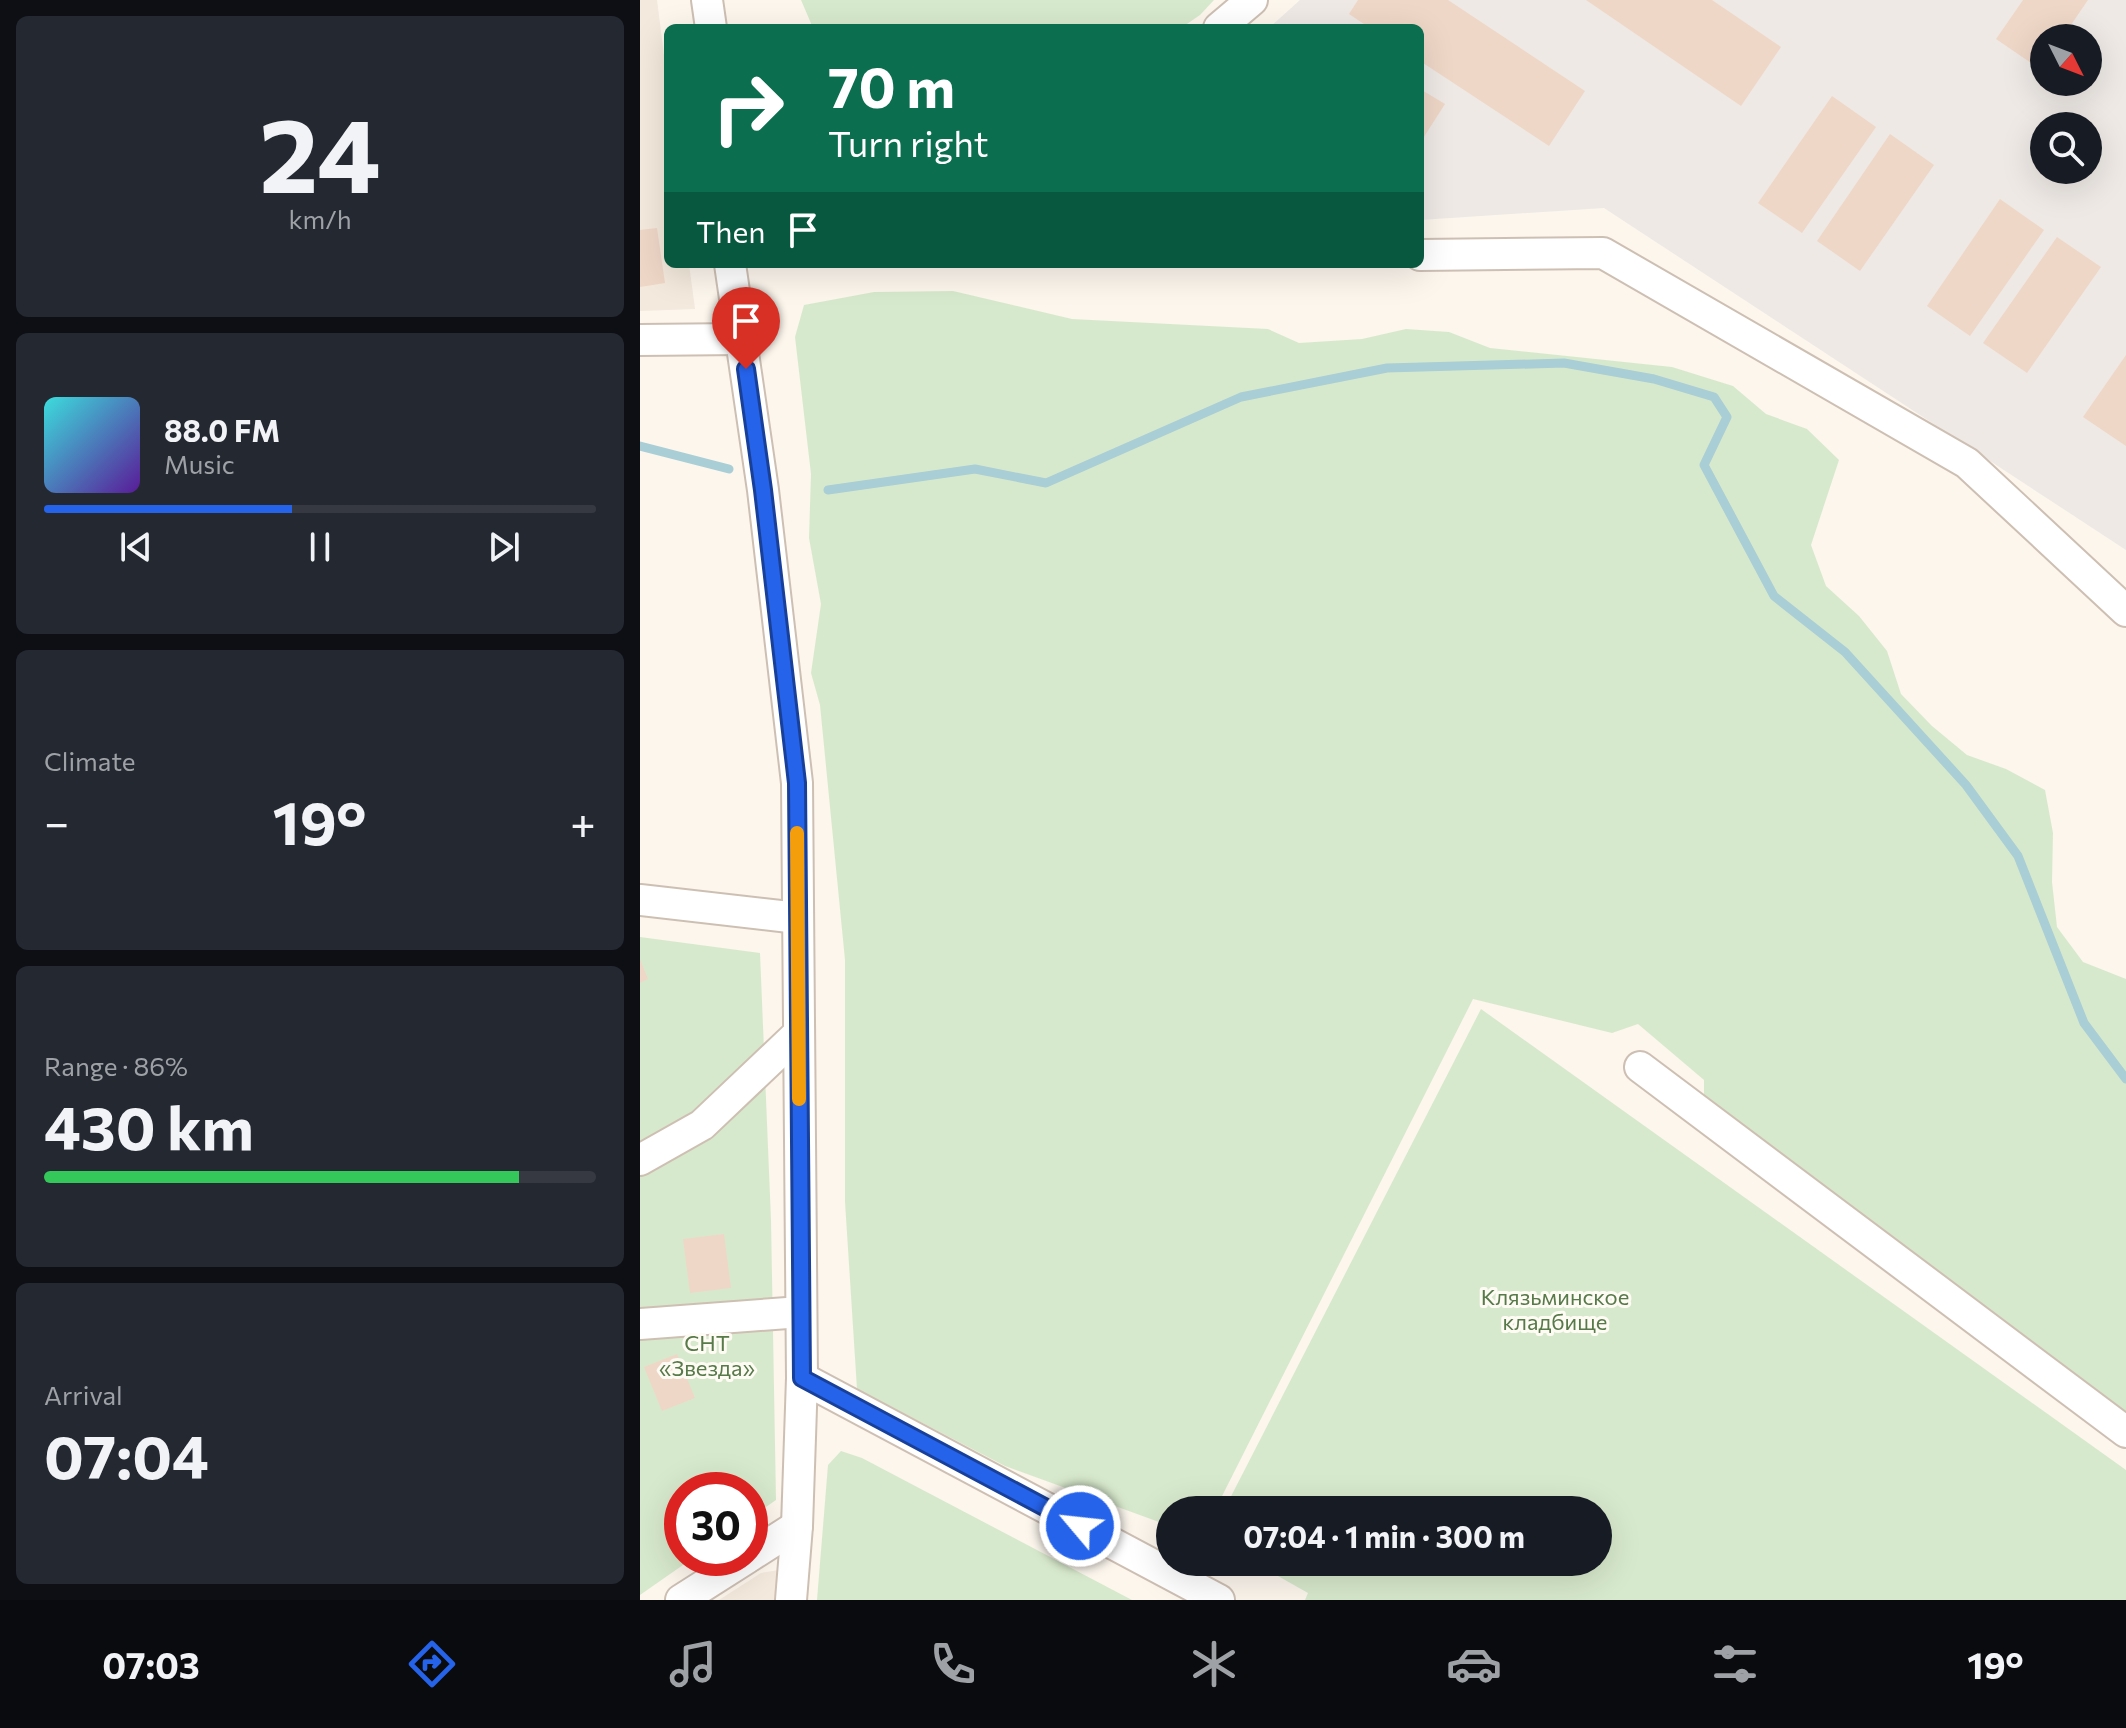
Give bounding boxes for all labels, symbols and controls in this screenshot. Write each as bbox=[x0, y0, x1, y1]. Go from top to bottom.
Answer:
north arrow bbox=[2030, 24, 2102, 96]
map controls bbox=[2030, 24, 2102, 184]
text: 70 m bbox=[828, 51, 955, 120]
icon: right bbox=[696, 56, 800, 160]
text: 24 bbox=[259, 87, 381, 214]
button: search bbox=[2030, 112, 2102, 184]
text: Turn right bbox=[828, 120, 989, 164]
text: km/h bbox=[288, 203, 352, 234]
icon: arrive bbox=[781, 208, 825, 252]
text: Then bbox=[696, 212, 765, 249]
pin bbox=[712, 287, 780, 369]
icon: arrive bbox=[724, 299, 768, 343]
text: 88.0 FM bbox=[164, 411, 280, 448]
text: Music bbox=[164, 448, 235, 479]
icon: previous bbox=[114, 525, 158, 569]
icon: pause bbox=[298, 525, 342, 569]
icon: next bbox=[482, 525, 526, 569]
text: Climate bbox=[44, 745, 136, 776]
text: 19° bbox=[272, 784, 367, 857]
text: − bbox=[44, 794, 69, 848]
text: + bbox=[570, 794, 596, 848]
text: Range · 86% bbox=[44, 1050, 188, 1081]
text: 430 km bbox=[44, 1089, 254, 1162]
park label: Клязьминское кладбище bbox=[1481, 1283, 1629, 1335]
park label: СНТ «Звезда» bbox=[659, 1329, 755, 1381]
text: Arrival bbox=[44, 1379, 123, 1410]
text: 07:04 bbox=[44, 1418, 209, 1491]
speed limit sign: 30 bbox=[664, 1472, 768, 1576]
position arrow bbox=[1038, 1484, 1122, 1568]
text: 07:04 · 1 min · 300 m bbox=[1243, 1517, 1525, 1554]
icon: directions bbox=[404, 1636, 460, 1692]
icon: music bbox=[665, 1636, 721, 1692]
icon: phone bbox=[925, 1636, 981, 1692]
icon: climate bbox=[1186, 1636, 1242, 1692]
icon: car bbox=[1446, 1636, 1502, 1692]
icon: filters bbox=[1707, 1636, 1763, 1692]
text: 07:03 bbox=[102, 1642, 200, 1686]
text: 19° bbox=[1967, 1642, 2024, 1686]

